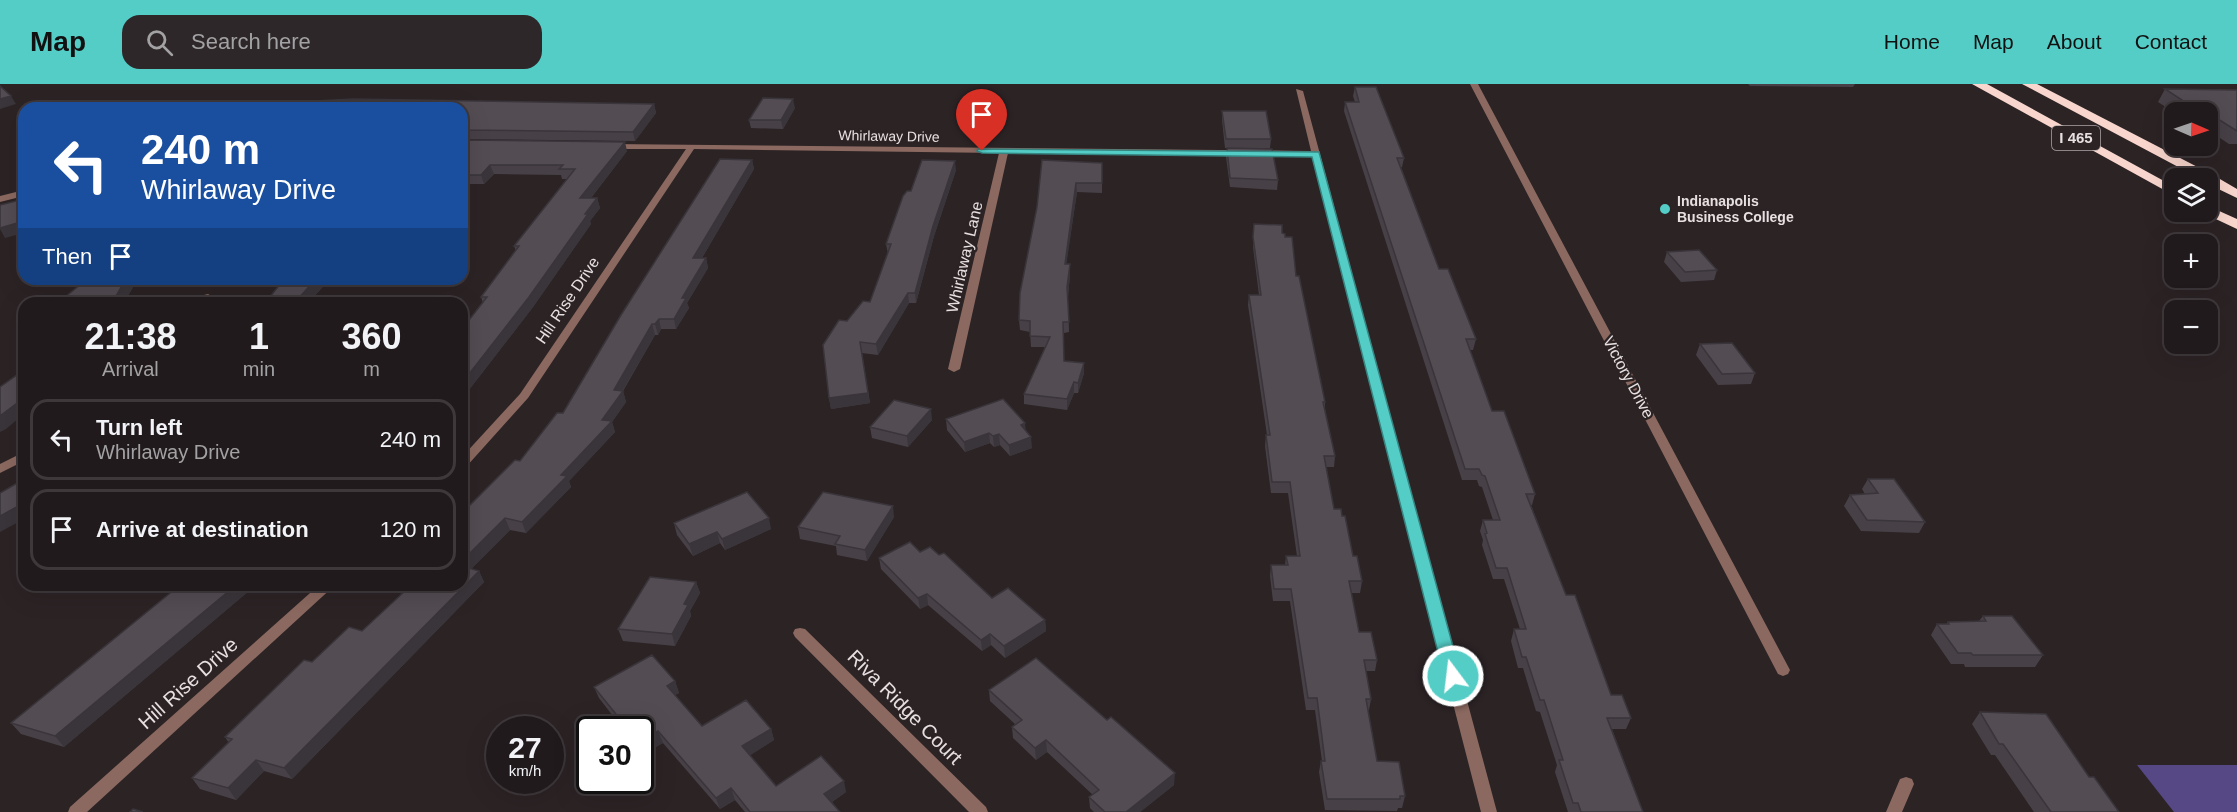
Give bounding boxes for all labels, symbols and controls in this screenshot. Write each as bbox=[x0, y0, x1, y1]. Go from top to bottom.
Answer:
search box bbox=[122, 15, 542, 69]
text: Map bbox=[30, 26, 86, 57]
icon: search bbox=[143, 26, 176, 59]
text: Search here bbox=[191, 29, 311, 54]
text: Home bbox=[1884, 30, 1940, 53]
text: Map bbox=[1973, 30, 2014, 53]
text: About bbox=[2047, 30, 2102, 53]
text: Contact bbox=[2135, 30, 2207, 53]
pin bbox=[956, 89, 1007, 151]
icon: arrive bbox=[965, 98, 998, 131]
north arrow bbox=[2164, 102, 2218, 156]
map controls bbox=[2164, 102, 2218, 354]
icon: left bbox=[42, 126, 120, 204]
text: 240 m bbox=[141, 126, 260, 173]
road number: I 465 bbox=[2052, 126, 2100, 150]
street label: Whirlaway Drive bbox=[838, 127, 940, 145]
button: layers bbox=[2164, 168, 2218, 222]
text: Whirlaway Drive bbox=[141, 175, 336, 205]
place label: Indianapolis Business College bbox=[1677, 193, 1794, 225]
street label: Whirlaway Lane bbox=[943, 200, 986, 314]
marker: Indianapolis Business College bbox=[1658, 202, 1672, 216]
button: + bbox=[2164, 234, 2218, 288]
icon: arrive bbox=[104, 240, 137, 273]
text: Then bbox=[42, 244, 92, 269]
street label: Hill Rise Drive bbox=[532, 254, 603, 347]
button: − bbox=[2164, 300, 2218, 354]
text: 21:38 bbox=[84, 316, 176, 357]
text: 1 bbox=[249, 316, 269, 357]
text: 360 bbox=[341, 316, 402, 357]
street label: Victory Drive bbox=[1600, 333, 1657, 421]
text: Arrival bbox=[102, 358, 159, 380]
text: min bbox=[243, 358, 275, 380]
text: m bbox=[363, 358, 380, 380]
text: Turn left bbox=[96, 415, 182, 440]
icon: left bbox=[45, 423, 78, 456]
text: 240 m bbox=[380, 427, 441, 452]
text: Whirlaway Drive bbox=[96, 441, 240, 463]
icon: arrive bbox=[45, 513, 78, 546]
text: Arrive at destination bbox=[96, 517, 309, 542]
text: 120 m bbox=[380, 517, 441, 542]
street label: Hill Rise Drive bbox=[134, 633, 242, 733]
position arrow bbox=[1421, 644, 1485, 708]
street label: Riva Ridge Court bbox=[843, 645, 967, 769]
speed limit sign: 30 bbox=[576, 716, 654, 794]
text: 27 bbox=[508, 731, 542, 764]
text: km/h bbox=[509, 762, 541, 779]

